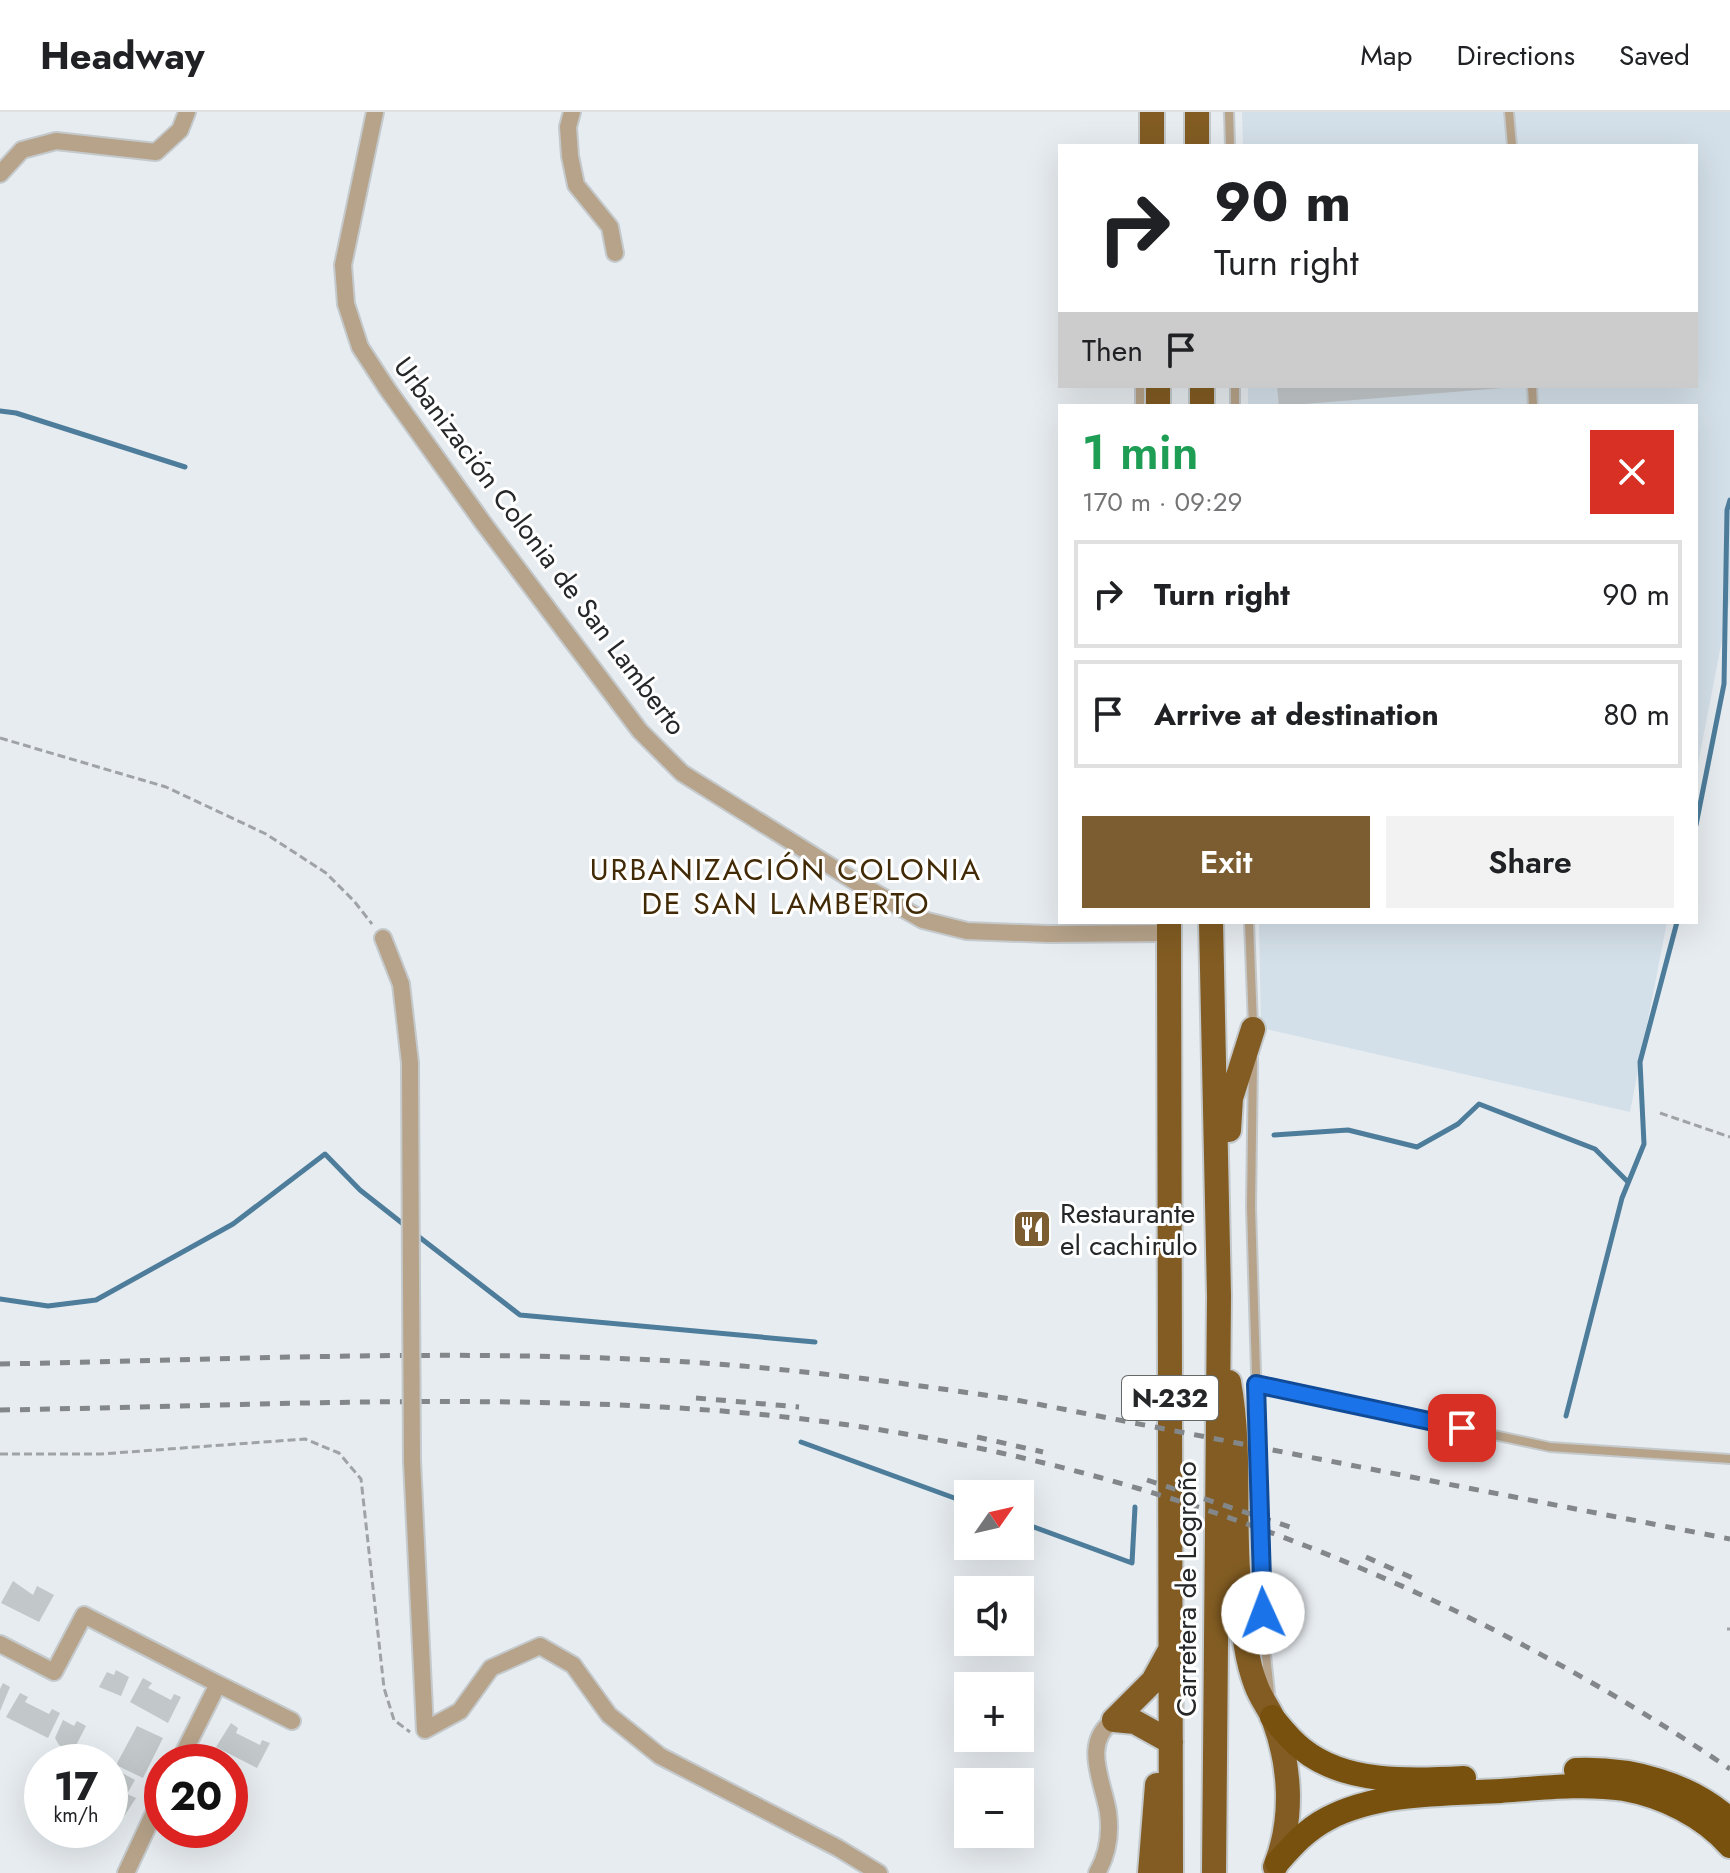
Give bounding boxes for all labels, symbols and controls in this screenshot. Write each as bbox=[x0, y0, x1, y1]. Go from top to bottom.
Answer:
text: Headway bbox=[40, 28, 205, 83]
text: Map bbox=[1360, 35, 1412, 76]
text: Directions bbox=[1456, 35, 1575, 76]
text: Saved bbox=[1619, 35, 1690, 76]
text: 90 m bbox=[1214, 161, 1351, 242]
icon: right bbox=[1082, 176, 1186, 280]
text: Turn right bbox=[1214, 236, 1359, 288]
icon: arrive bbox=[1159, 328, 1203, 372]
text: Then bbox=[1082, 329, 1143, 372]
street label: Urbanización Colonia de San Lamberto bbox=[384, 348, 696, 744]
text: 1 min bbox=[1082, 418, 1199, 487]
button: close bbox=[1590, 430, 1674, 514]
text: 170 m · 09:29 bbox=[1082, 483, 1243, 521]
icon: right bbox=[1086, 572, 1130, 616]
text: Turn right bbox=[1154, 573, 1290, 616]
text: 90 m bbox=[1602, 573, 1670, 616]
icon: arrive bbox=[1086, 692, 1130, 736]
text: Arrive at destination bbox=[1154, 693, 1439, 736]
text: 80 m bbox=[1603, 693, 1670, 736]
button: Exit bbox=[1082, 816, 1370, 908]
button: Share bbox=[1386, 816, 1674, 908]
district label: URBANIZACIÓN COLONIA DE SAN LAMBERTO bbox=[590, 848, 982, 925]
place label: Restaurante el cachirulo bbox=[1060, 1193, 1198, 1266]
restaurant icon: Restaurante el cachirulo bbox=[1011, 1208, 1053, 1250]
road number: N-232 bbox=[1122, 1376, 1218, 1420]
pin bbox=[1428, 1394, 1496, 1462]
icon: arrive bbox=[1440, 1406, 1484, 1450]
street label: Carretera de Logroño bbox=[1166, 1461, 1207, 1717]
north arrow bbox=[954, 1480, 1034, 1560]
map controls bbox=[954, 1480, 1034, 1848]
position arrow bbox=[1221, 1571, 1305, 1655]
button: sound bbox=[954, 1576, 1034, 1656]
button: + bbox=[954, 1672, 1034, 1752]
speed limit sign: 20 bbox=[144, 1744, 248, 1848]
text: 17 bbox=[54, 1757, 98, 1815]
button: − bbox=[954, 1768, 1034, 1848]
text: km/h bbox=[53, 1801, 99, 1830]

